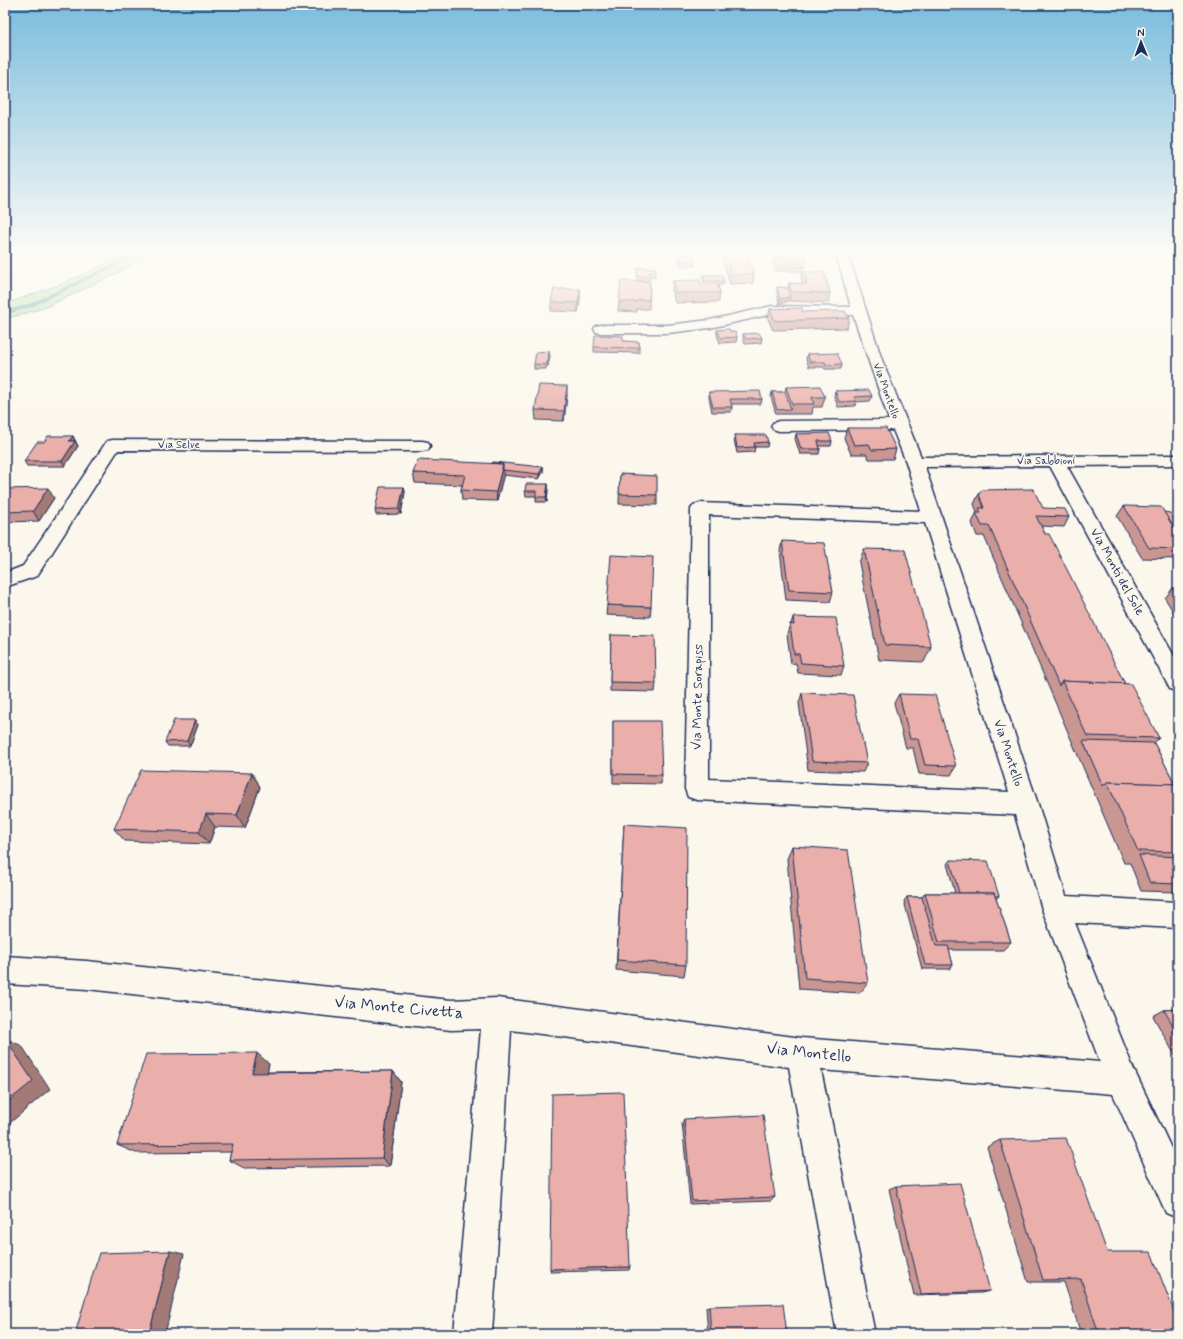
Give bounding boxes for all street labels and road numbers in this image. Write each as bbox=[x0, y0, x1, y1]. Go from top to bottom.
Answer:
street label: Via Montello bbox=[869, 361, 903, 421]
street label: Via Selve bbox=[158, 438, 201, 452]
street label: Via Sabbioni bbox=[1017, 454, 1076, 468]
street label: Via Monti del Sole bbox=[1086, 525, 1148, 619]
street label: Via Monte Sorapiss bbox=[689, 644, 707, 750]
street label: Via Montello bbox=[989, 718, 1027, 788]
street label: Via Monte Civetta bbox=[334, 992, 464, 1024]
street label: Via Montello bbox=[766, 1038, 852, 1068]

